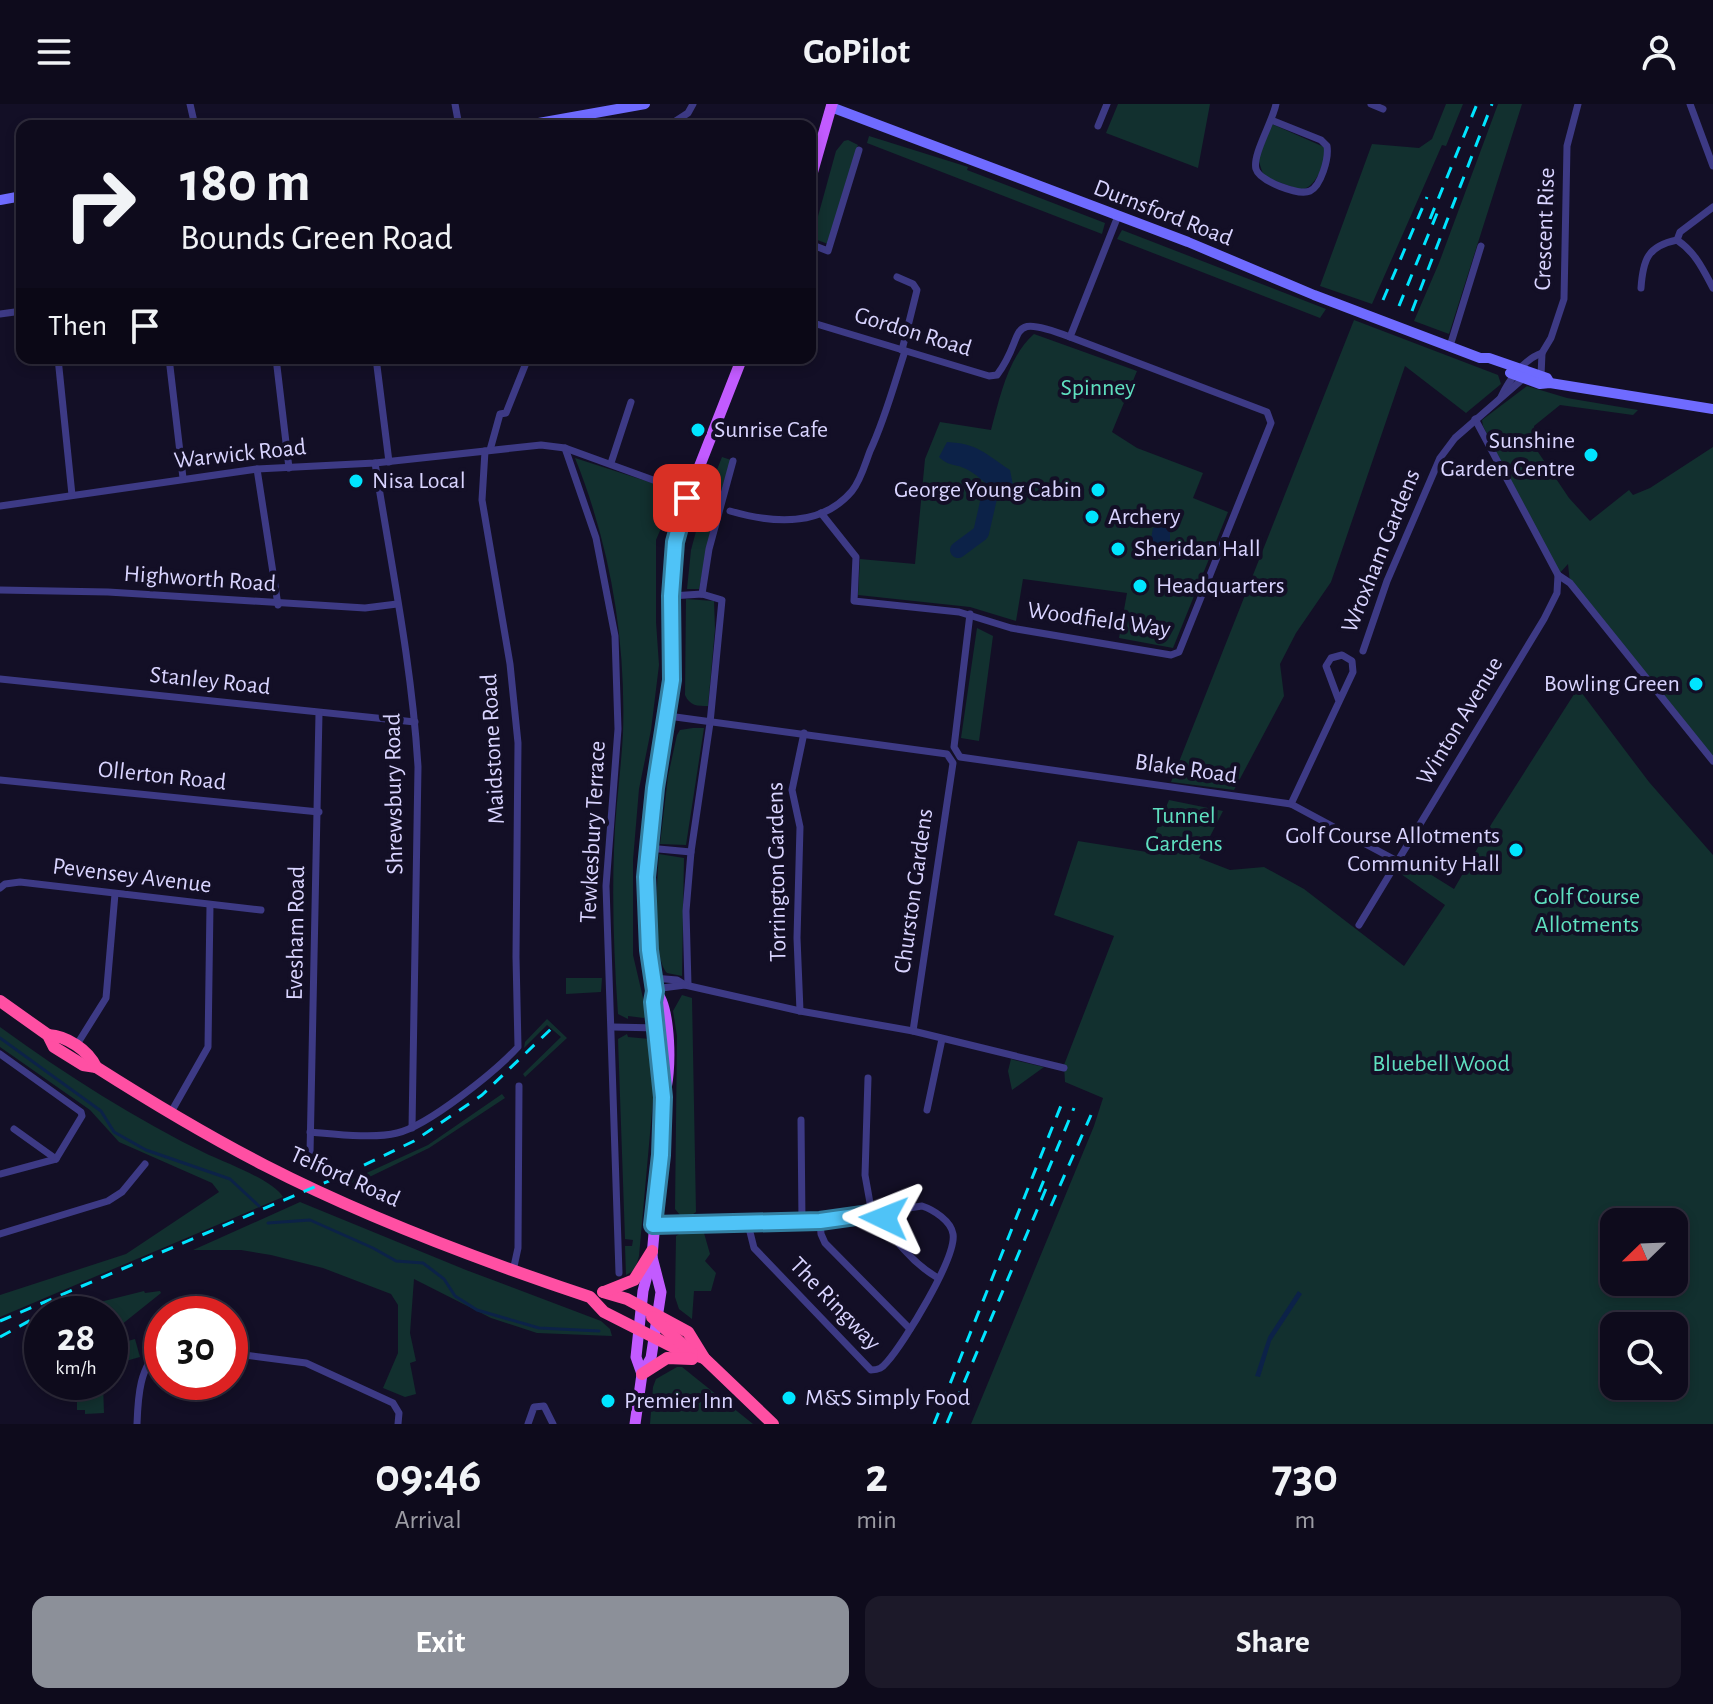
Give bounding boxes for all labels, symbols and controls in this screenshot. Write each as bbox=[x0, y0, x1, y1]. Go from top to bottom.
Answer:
icon: menu bbox=[32, 30, 76, 74]
icon: person bbox=[1637, 30, 1681, 74]
text: GoPilot bbox=[803, 34, 910, 70]
icon: right bbox=[48, 152, 152, 256]
text: 180 m bbox=[180, 155, 311, 211]
street label: Crescent Rise bbox=[1531, 167, 1559, 291]
street label: Durnsford Road bbox=[1090, 175, 1236, 251]
text: Bounds Green Road bbox=[180, 220, 453, 256]
street label: Gordon Road bbox=[852, 303, 974, 361]
icon: arrive bbox=[123, 304, 167, 348]
text: Then bbox=[48, 311, 107, 341]
park label: Spinney bbox=[1060, 376, 1136, 400]
place label: Sunrise Cafe bbox=[714, 418, 828, 442]
marker: Sunrise Cafe bbox=[689, 421, 707, 439]
place label: Sunshine Garden Centre bbox=[1441, 429, 1575, 481]
street label: Warwick Road bbox=[173, 435, 307, 473]
marker: Sunshine Garden Centre bbox=[1582, 446, 1600, 464]
pin bbox=[653, 464, 721, 532]
street label: Wroxham Gardens bbox=[1337, 466, 1425, 636]
place label: Nisa Local bbox=[372, 469, 466, 493]
marker: Nisa Local bbox=[347, 472, 365, 490]
icon: arrive bbox=[665, 476, 709, 520]
place label: George Young Cabin bbox=[894, 478, 1082, 502]
marker: George Young Cabin bbox=[1089, 481, 1107, 499]
place label: Archery bbox=[1108, 505, 1180, 529]
marker: Archery bbox=[1083, 508, 1101, 526]
place label: Sheridan Hall bbox=[1134, 537, 1261, 561]
marker: Sheridan Hall bbox=[1109, 540, 1127, 558]
street label: Highworth Road bbox=[123, 562, 277, 596]
place label: Headquarters bbox=[1156, 574, 1285, 598]
marker: Headquarters bbox=[1131, 577, 1149, 595]
street label: Woodfield Way bbox=[1026, 598, 1172, 642]
street label: Winton Avenue bbox=[1412, 653, 1508, 789]
street label: Stanley Road bbox=[148, 663, 272, 699]
place label: Bowling Green bbox=[1544, 672, 1680, 696]
street label: Maidstone Road bbox=[477, 673, 509, 825]
marker: Bowling Green bbox=[1687, 675, 1705, 693]
street label: Shrewsbury Road bbox=[381, 713, 407, 875]
street label: Tewkesbury Terrace bbox=[576, 740, 610, 924]
street label: Blake Road bbox=[1133, 750, 1239, 788]
street label: Ollerton Road bbox=[97, 757, 227, 795]
street label: Torrington Gardens bbox=[763, 782, 791, 962]
park label: Tunnel Gardens bbox=[1145, 804, 1223, 856]
street label: Churston Gardens bbox=[891, 807, 937, 975]
place label: Golf Course Allotments Community Hall bbox=[1285, 824, 1500, 876]
marker: Golf Course Allotments Community Hall bbox=[1507, 841, 1525, 859]
street label: Pevensey Avenue bbox=[51, 854, 213, 898]
street label: Evesham Road bbox=[283, 865, 309, 1001]
park label: Golf Course Allotments bbox=[1534, 885, 1640, 937]
park label: Bluebell Wood bbox=[1372, 1052, 1510, 1076]
street label: Telford Road bbox=[286, 1142, 404, 1212]
position arrow bbox=[842, 1176, 926, 1260]
north arrow bbox=[1600, 1208, 1688, 1296]
map controls bbox=[1600, 1208, 1688, 1400]
street label: The Ringway bbox=[785, 1253, 885, 1355]
speed limit sign: 30 bbox=[144, 1296, 248, 1400]
button: search bbox=[1600, 1312, 1688, 1400]
text: 28 bbox=[57, 1318, 95, 1358]
text: km/h bbox=[55, 1358, 97, 1378]
place label: M&S Simply Food bbox=[805, 1386, 970, 1410]
place label: Premier Inn bbox=[624, 1389, 733, 1413]
marker: M&S Simply Food bbox=[780, 1389, 798, 1407]
marker: Premier Inn bbox=[599, 1392, 617, 1410]
text: 09:46 bbox=[375, 1453, 481, 1501]
text: 2 bbox=[865, 1453, 888, 1501]
text: 730 bbox=[1272, 1453, 1338, 1501]
text: Arrival bbox=[395, 1507, 462, 1533]
text: min bbox=[856, 1507, 897, 1533]
text: m bbox=[1294, 1507, 1315, 1533]
button: Exit bbox=[32, 1596, 849, 1688]
button: Share bbox=[865, 1596, 1681, 1688]

